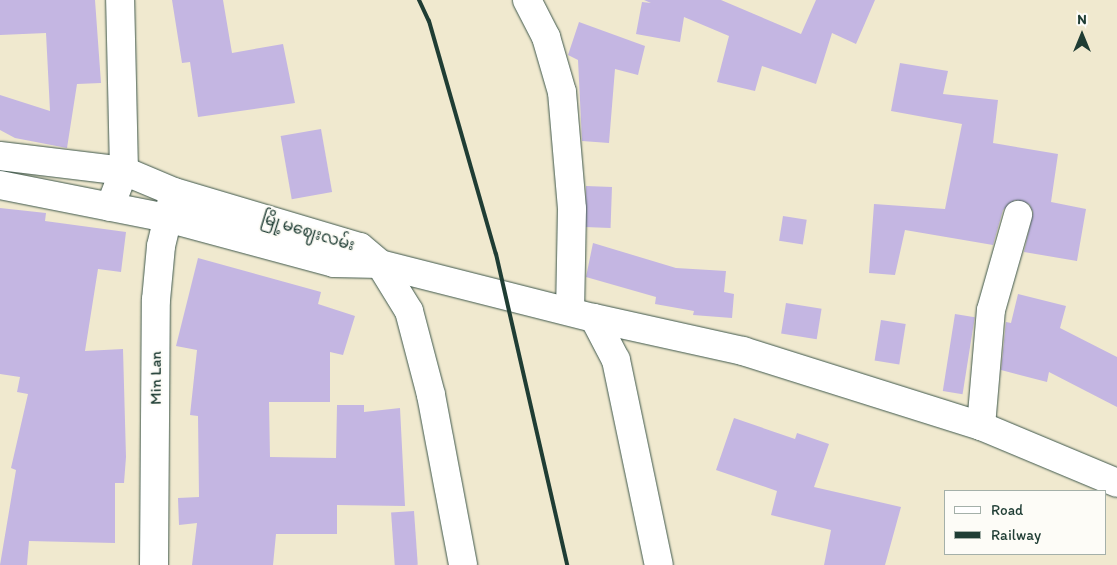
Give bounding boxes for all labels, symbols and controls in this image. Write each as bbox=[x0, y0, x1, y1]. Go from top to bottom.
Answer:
north arrow bbox=[1057, 10, 1107, 60]
text: N bbox=[1077, 11, 1087, 28]
street label: မြို့မဈေးလမ်း bbox=[259, 209, 357, 255]
street label: Min Lan bbox=[146, 351, 166, 405]
legend bbox=[944, 490, 1107, 555]
text: Road bbox=[991, 501, 1023, 519]
text: Railway bbox=[991, 526, 1041, 544]

